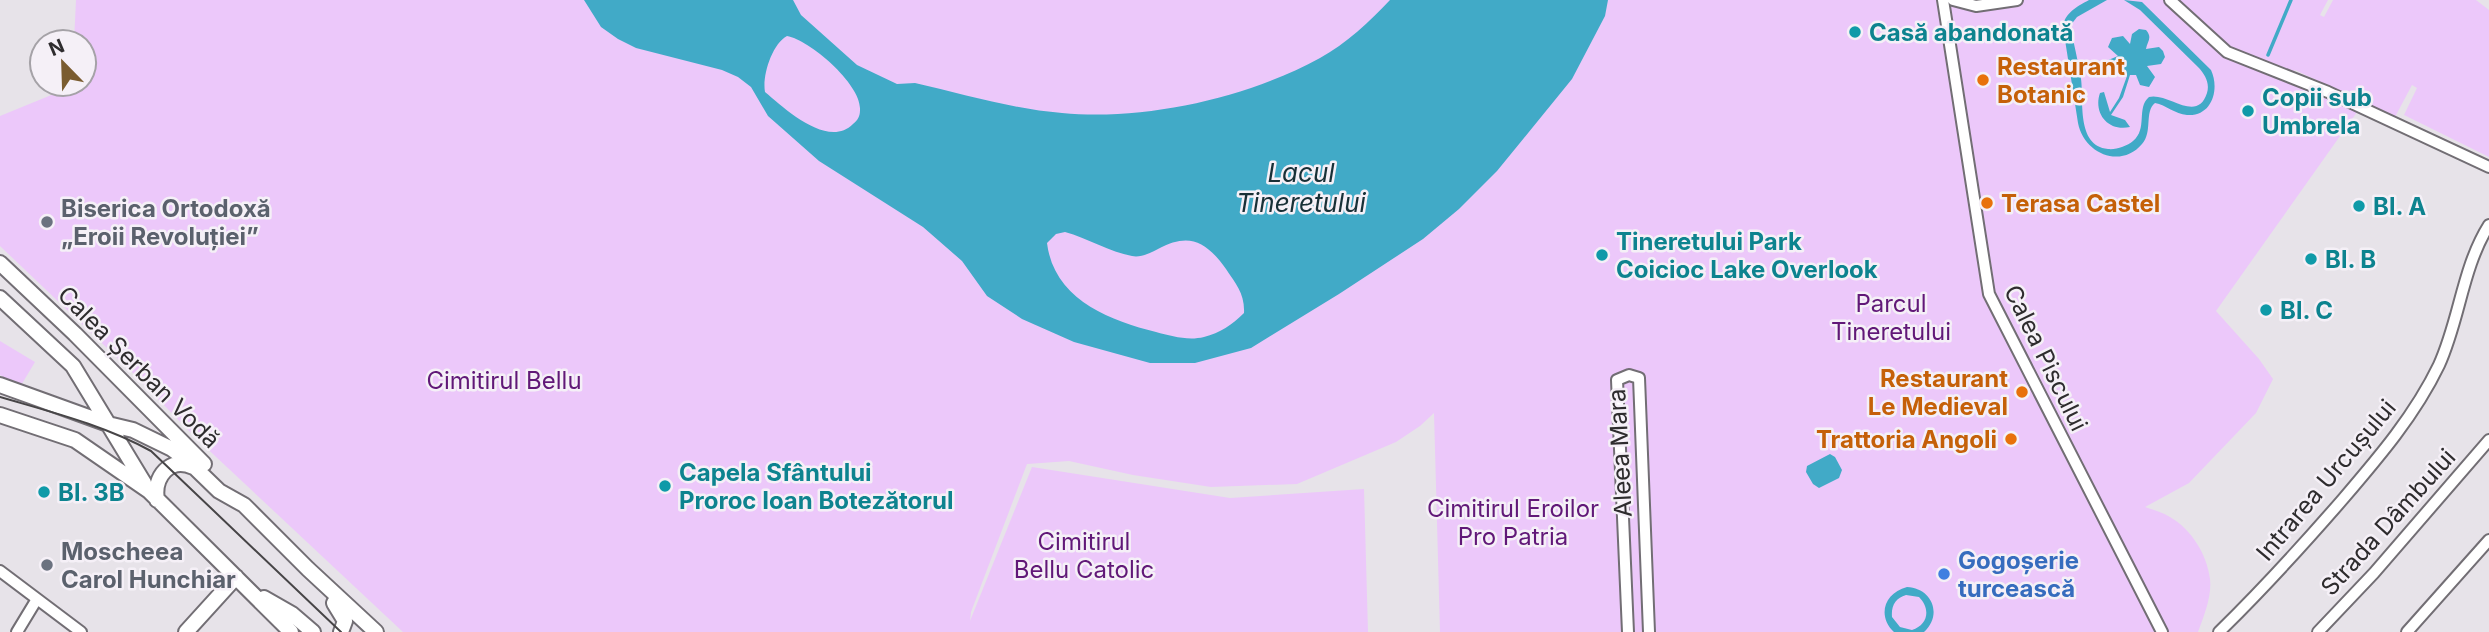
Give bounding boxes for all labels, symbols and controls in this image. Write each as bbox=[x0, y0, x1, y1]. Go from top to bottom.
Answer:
place label: Casă abandonată bbox=[1869, 18, 2073, 47]
marker: Casă abandonată bbox=[1847, 24, 1863, 40]
north arrow bbox=[28, 28, 98, 98]
text: N bbox=[45, 34, 68, 61]
place label: Restaurant Botanic bbox=[1997, 52, 2125, 109]
marker: Restaurant Botanic bbox=[1975, 72, 1991, 88]
place label: Copii sub Umbrela bbox=[2262, 83, 2372, 140]
marker: Copii sub Umbrela bbox=[2240, 103, 2256, 119]
water label: Lacul Tineretului bbox=[1236, 157, 1367, 218]
place label: Terasa Castel bbox=[2001, 189, 2160, 218]
place label: Bl. A bbox=[2373, 192, 2426, 221]
place label: Biserica Ortodoxă „Eroii Revoluției” bbox=[61, 194, 271, 251]
marker: Terasa Castel bbox=[1979, 195, 1995, 211]
marker: Bl. A bbox=[2351, 198, 2367, 214]
marker: Biserica Ortodoxă „Eroii Revoluției” bbox=[39, 214, 55, 230]
place label: Tineretului Park Coicioc Lake Overlook bbox=[1616, 227, 1878, 284]
place label: Bl. B bbox=[2325, 245, 2376, 274]
marker: Tineretului Park Coicioc Lake Overlook bbox=[1594, 247, 1610, 263]
marker: Bl. B bbox=[2303, 251, 2319, 267]
street label: Calea Șerban Vodă bbox=[52, 280, 226, 454]
street label: Calea Piscului bbox=[1998, 280, 2094, 436]
park label: Parcul Tineretului bbox=[1831, 289, 1951, 346]
place label: Bl. C bbox=[2280, 296, 2333, 325]
marker: Bl. C bbox=[2258, 302, 2274, 318]
place label: Restaurant Le Medieval bbox=[1868, 364, 2008, 421]
park label: Cimitirul Bellu bbox=[426, 366, 582, 395]
marker: Restaurant Le Medieval bbox=[2014, 384, 2030, 400]
street label: Aleea Mara bbox=[1602, 388, 1638, 518]
street label: Intrarea Urcușului bbox=[2250, 394, 2402, 566]
place label: Trattoria Angoli bbox=[1816, 425, 1997, 454]
marker: Trattoria Angoli bbox=[2003, 431, 2019, 447]
street label: Strada Dâmbului bbox=[2315, 443, 2461, 601]
place label: Capela Sfântului Proroc Ioan Botezătorul bbox=[679, 458, 954, 515]
place label: Bl. 3B bbox=[58, 478, 125, 507]
marker: Capela Sfântului Proroc Ioan Botezătorul bbox=[657, 478, 673, 494]
marker: Bl. 3B bbox=[36, 484, 52, 500]
park label: Cimitirul Eroilor Pro Patria bbox=[1427, 494, 1599, 551]
park label: Cimitirul Bellu Catolic bbox=[1014, 527, 1154, 584]
place label: Moscheea Carol Hunchiar bbox=[61, 537, 236, 594]
place label: Gogoșerie turcească bbox=[1958, 546, 2079, 603]
marker: Moscheea Carol Hunchiar bbox=[39, 557, 55, 573]
marker: Gogoșerie turcească bbox=[1936, 566, 1952, 582]

